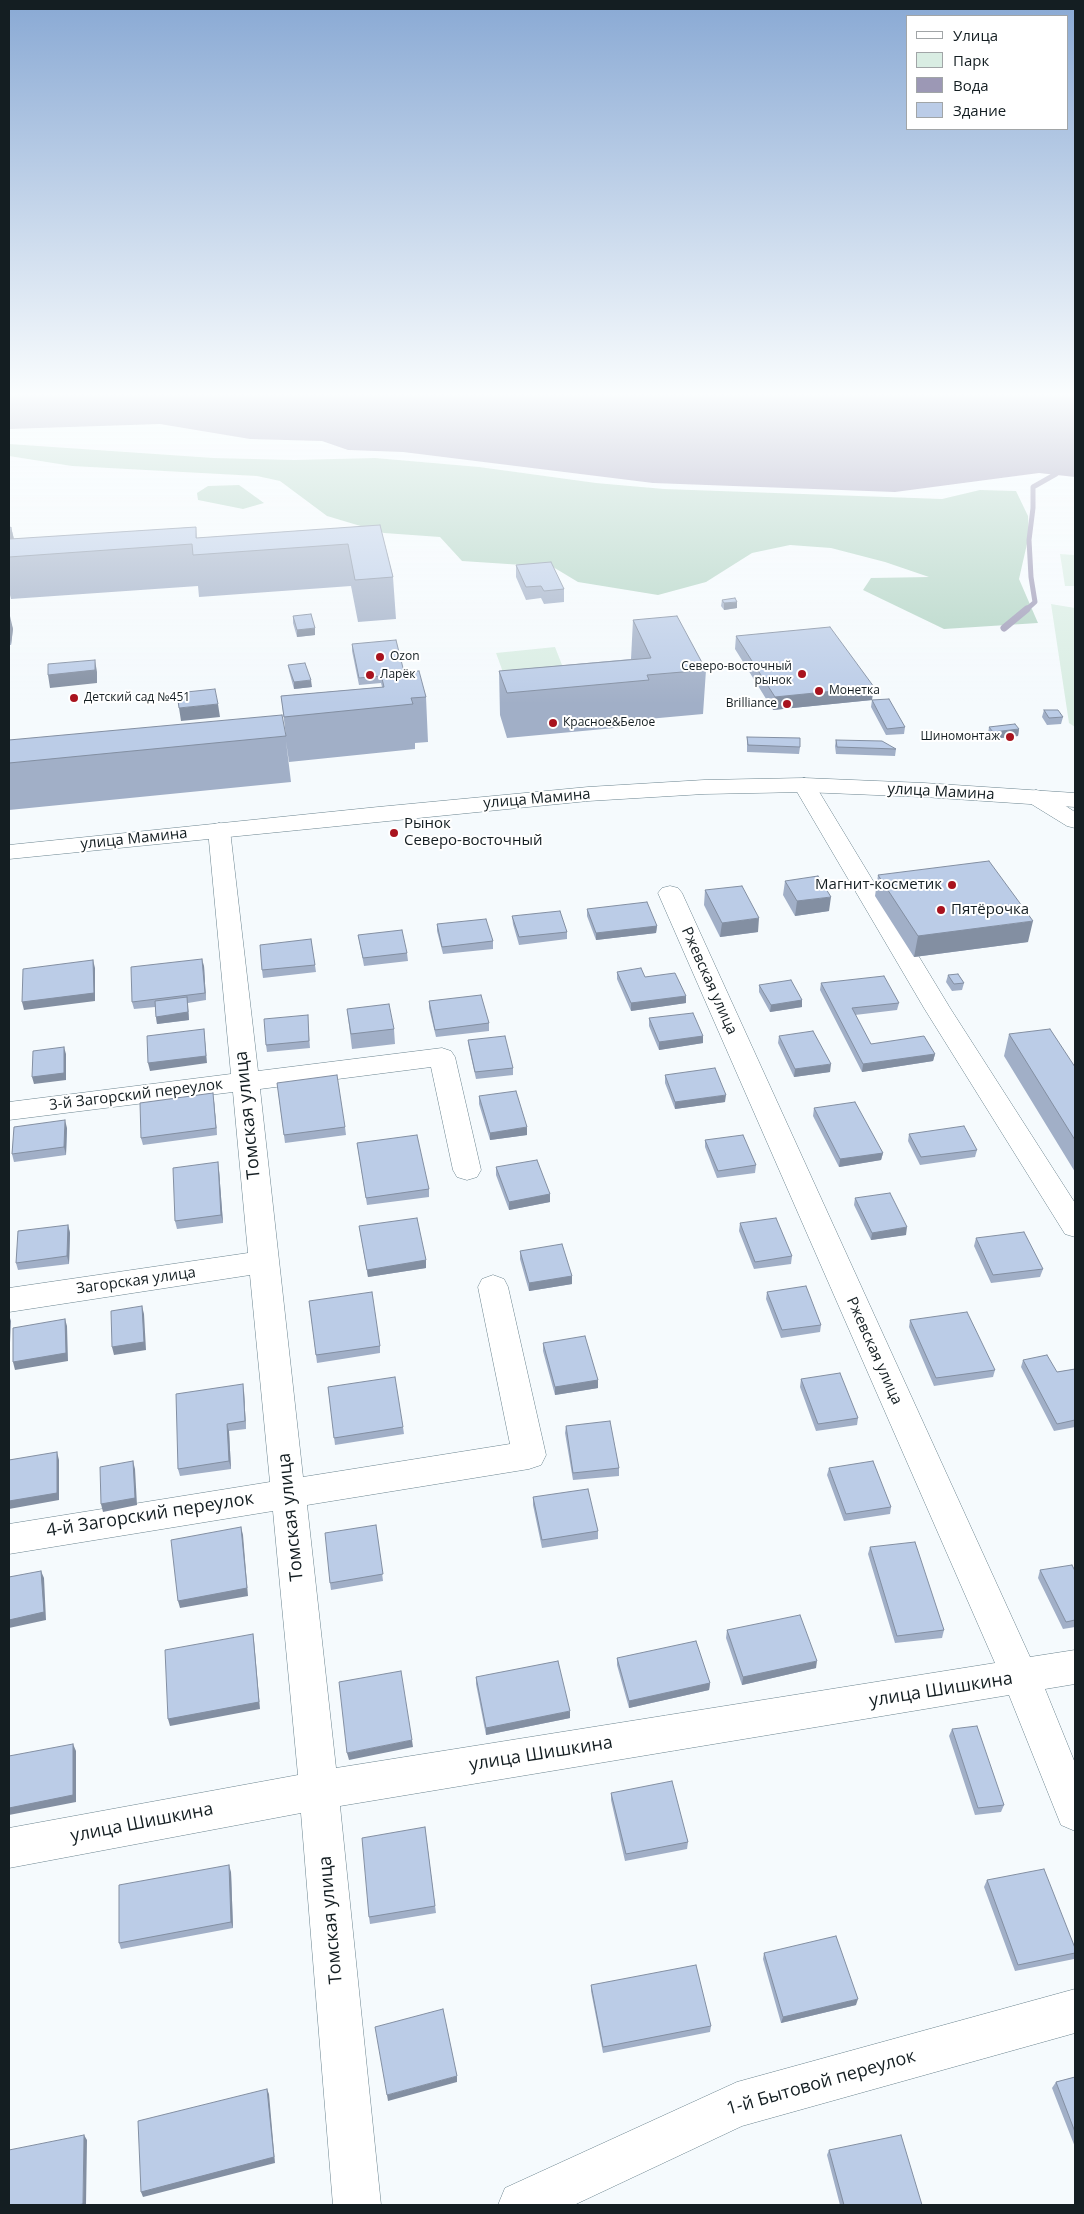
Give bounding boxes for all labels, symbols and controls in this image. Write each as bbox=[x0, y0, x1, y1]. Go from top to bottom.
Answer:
legend bbox=[906, 15, 1069, 130]
text: Улица bbox=[953, 25, 998, 45]
text: Парк bbox=[953, 50, 989, 70]
text: Вода bbox=[953, 75, 989, 95]
text: Здание bbox=[953, 100, 1006, 120]
place label: Ozon bbox=[390, 650, 420, 664]
marker: Ozon bbox=[374, 651, 386, 663]
place label: Северо-восточный рынок bbox=[681, 660, 792, 688]
place label: Ларёк bbox=[380, 668, 415, 682]
marker: Северо-восточный рынок bbox=[796, 668, 808, 680]
marker: Ларёк bbox=[364, 669, 376, 681]
place label: Монетка bbox=[829, 684, 880, 698]
marker: Монетка bbox=[813, 685, 825, 697]
place label: Детский сад №451 bbox=[84, 691, 190, 705]
marker: Детский сад №451 bbox=[68, 692, 80, 704]
place label: Brilliance bbox=[726, 697, 777, 711]
marker: Brilliance bbox=[781, 698, 793, 710]
place label: Красное&Белое bbox=[563, 716, 655, 730]
marker: Красное&Белое bbox=[547, 717, 559, 729]
place label: Шиномонтаж bbox=[920, 730, 1000, 744]
marker: Шиномонтаж bbox=[1004, 731, 1016, 743]
street label: улица Мамина bbox=[887, 780, 995, 804]
street label: улица Мамина bbox=[483, 785, 591, 813]
place label: Рынок Северо-восточный bbox=[404, 815, 542, 850]
street label: улица Мамина bbox=[80, 824, 188, 854]
marker: Рынок Северо-восточный bbox=[388, 827, 400, 839]
place label: Магнит-косметик bbox=[815, 876, 942, 894]
marker: Магнит-косметик bbox=[946, 879, 958, 891]
place label: Пятёрочка bbox=[951, 901, 1029, 919]
marker: Пятёрочка bbox=[935, 904, 947, 916]
street label: Ржевская улица bbox=[677, 924, 741, 1038]
street label: Томская улица bbox=[231, 1050, 265, 1180]
street label: 3-й Загорский переулок bbox=[48, 1075, 224, 1115]
street label: Загорская улица bbox=[75, 1264, 197, 1298]
street label: Ржевская улица bbox=[842, 1294, 906, 1408]
street label: Томская улица bbox=[274, 1452, 308, 1582]
street label: 4-й Загорский переулок bbox=[45, 1488, 255, 1542]
street label: улица Шишкина bbox=[868, 1668, 1014, 1712]
street label: улица Шишкина bbox=[468, 1732, 614, 1776]
street label: улица Шишкина bbox=[69, 1799, 215, 1847]
street label: Томская улица bbox=[315, 1855, 347, 1985]
street label: 1-й Бытовой переулок bbox=[724, 2046, 918, 2120]

